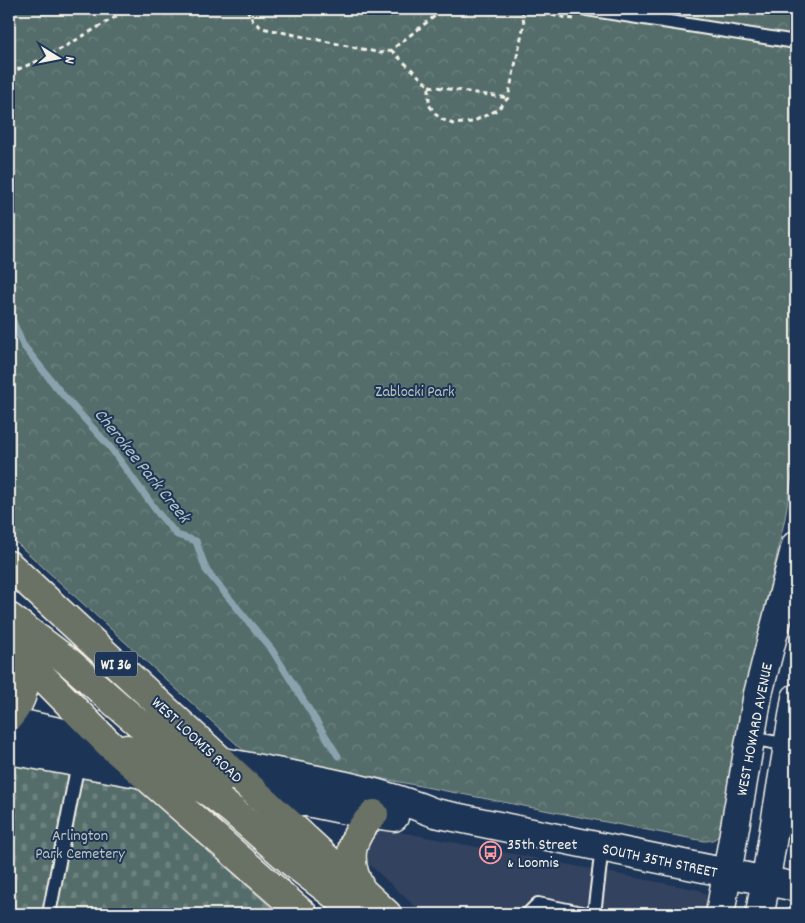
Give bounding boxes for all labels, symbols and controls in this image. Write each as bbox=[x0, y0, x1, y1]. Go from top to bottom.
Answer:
north arrow bbox=[32, 32, 82, 82]
text: N bbox=[58, 55, 79, 65]
park label: Zablocki Park bbox=[375, 381, 455, 404]
water label: Cherokee Park Creek bbox=[87, 404, 196, 530]
road number: WI 36 bbox=[95, 652, 137, 676]
street label: WEST HOWARD AVENUE bbox=[731, 660, 780, 798]
street label: WEST LOOMIS ROAD bbox=[145, 692, 247, 789]
park label: Arlington Park Cemetery bbox=[35, 825, 125, 866]
place label: 35th Street & Loomis bbox=[507, 834, 577, 875]
street label: SOUTH 35TH STREET bbox=[600, 838, 720, 885]
bus stop icon: 35th Street & Loomis bbox=[479, 840, 503, 864]

